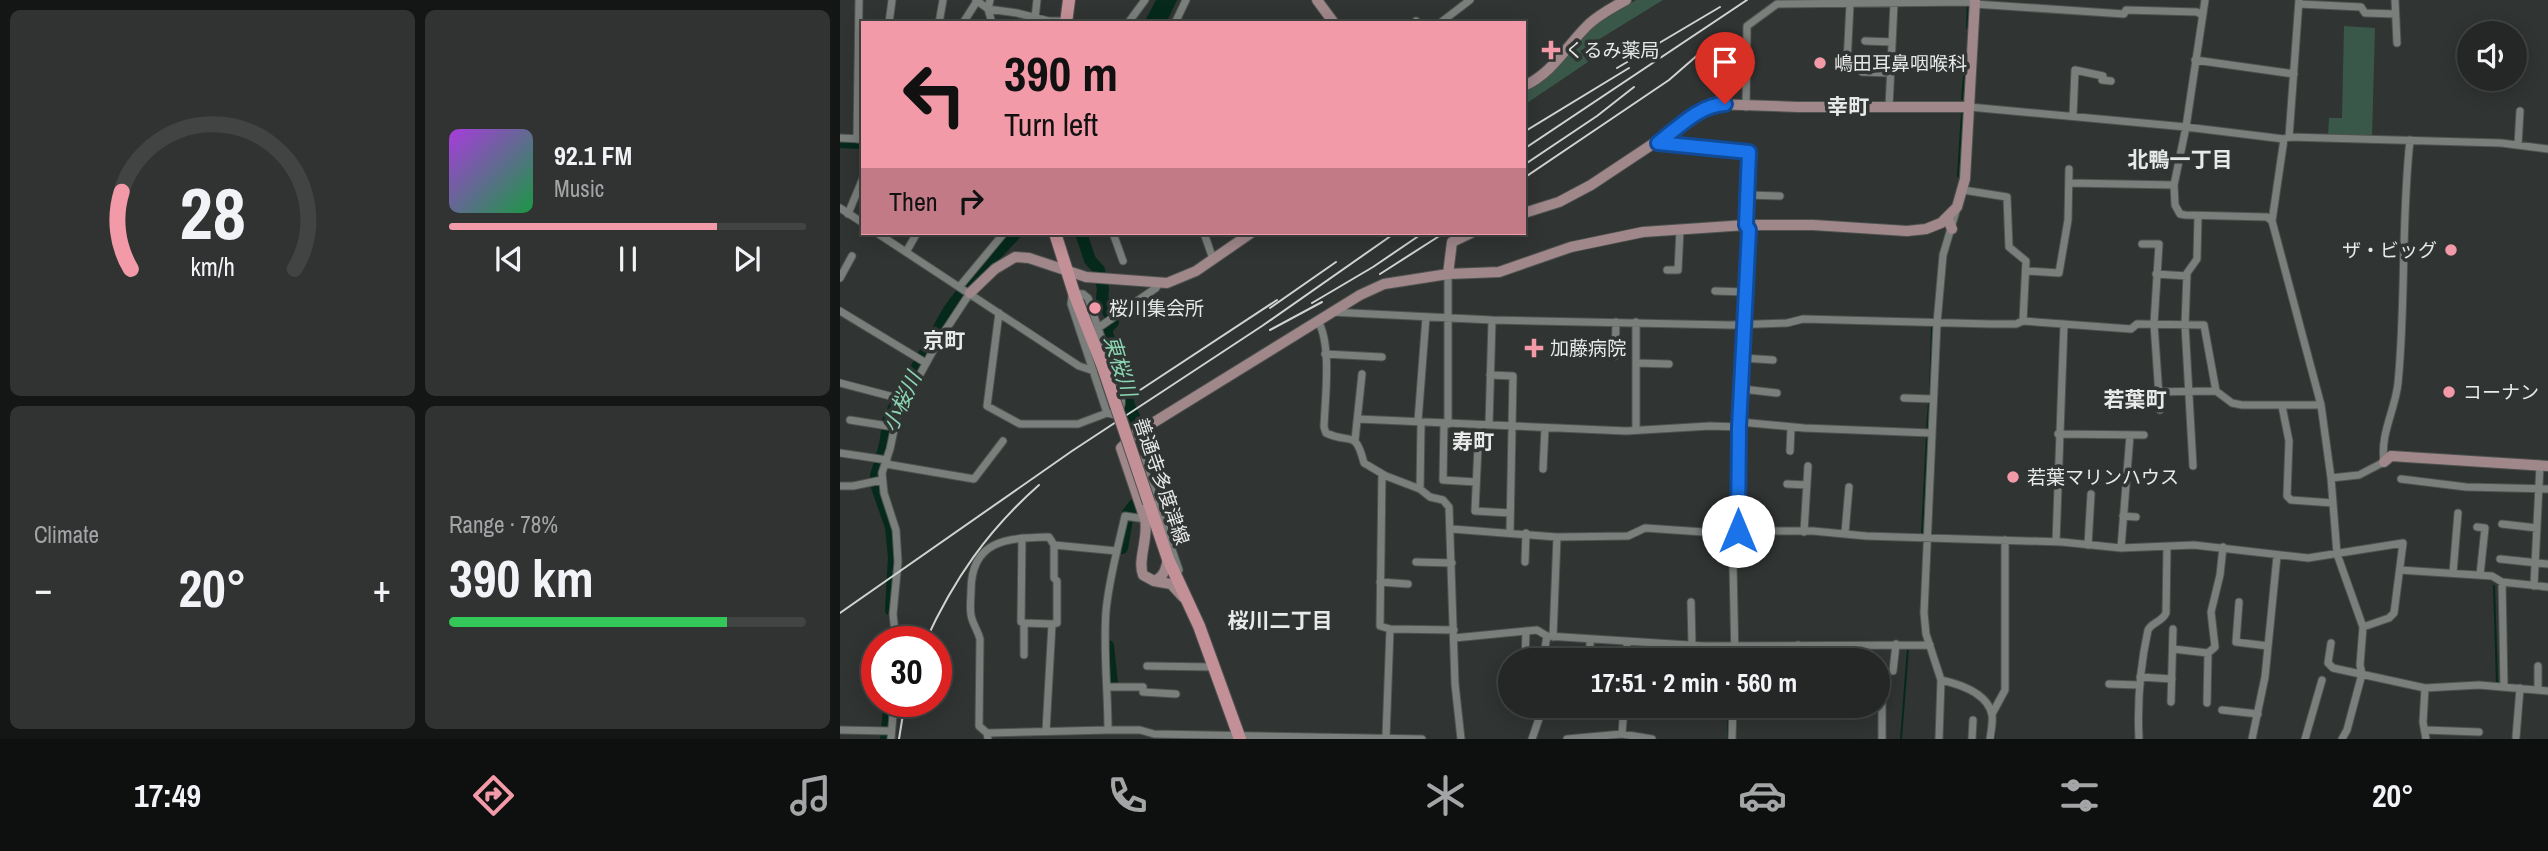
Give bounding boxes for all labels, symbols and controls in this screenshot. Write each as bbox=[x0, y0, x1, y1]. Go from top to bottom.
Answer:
map controls bbox=[2457, 21, 2527, 91]
button: sound bbox=[2457, 21, 2527, 91]
pin bbox=[1695, 32, 1755, 104]
place label: くるみ薬局 bbox=[1565, 37, 1660, 63]
text: 390 m bbox=[1004, 40, 1118, 106]
marker: くるみ薬局 bbox=[1543, 42, 1559, 58]
icon: arrive bbox=[1706, 43, 1744, 81]
icon: left bbox=[889, 49, 980, 140]
place label: 嶋田耳鼻咽喉科 bbox=[1834, 50, 1967, 76]
marker: 嶋田耳鼻咽喉科 bbox=[1812, 55, 1828, 71]
district label: 幸町 bbox=[1827, 92, 1869, 121]
text: Turn left bbox=[1004, 103, 1098, 146]
text: 92.1 FM bbox=[554, 138, 632, 173]
district label: 北鴨一丁目 bbox=[2128, 145, 2233, 174]
text: 28 bbox=[179, 165, 246, 263]
text: Music bbox=[554, 173, 604, 204]
icon: right bbox=[952, 182, 990, 220]
text: Then bbox=[889, 184, 938, 219]
place label: ザ・ビッグ bbox=[2342, 237, 2437, 263]
icon: previous bbox=[490, 240, 528, 278]
icon: pause bbox=[609, 240, 647, 278]
icon: next bbox=[728, 240, 766, 278]
marker: ザ・ビッグ bbox=[2443, 242, 2459, 258]
text: km/h bbox=[190, 250, 235, 284]
place label: 桜川集会所 bbox=[1109, 295, 1204, 321]
marker: 桜川集会所 bbox=[1087, 300, 1103, 316]
district label: 京町 bbox=[923, 326, 965, 355]
water label: 東桜川 bbox=[1097, 331, 1144, 402]
place label: 加藤病院 bbox=[1550, 335, 1626, 361]
marker: 加藤病院 bbox=[1524, 338, 1544, 358]
water label: 小桜川 bbox=[875, 365, 929, 436]
place label: コーナン bbox=[2463, 379, 2539, 405]
marker: コーナン bbox=[2441, 384, 2457, 400]
district label: 若葉町 bbox=[2104, 385, 2167, 414]
street label: 善通寺多度津線 bbox=[1128, 414, 1196, 548]
district label: 寿町 bbox=[1452, 427, 1494, 456]
place label: 若葉マリンハウス bbox=[2027, 464, 2179, 490]
marker: 若葉マリンハウス bbox=[2005, 469, 2021, 485]
position arrow bbox=[1701, 494, 1775, 568]
text: Range · 78% bbox=[449, 509, 558, 540]
text: Climate bbox=[34, 519, 99, 550]
text: 390 km bbox=[449, 543, 594, 613]
text: 20° bbox=[178, 553, 247, 623]
text: − bbox=[34, 563, 52, 614]
text: + bbox=[373, 563, 391, 614]
district label: 桜川二丁目 bbox=[1228, 606, 1333, 635]
speed limit sign: 30 bbox=[861, 626, 952, 717]
text: 17:51 · 2 min · 560 m bbox=[1591, 665, 1797, 700]
icon: directions bbox=[469, 771, 518, 820]
icon: music bbox=[786, 771, 835, 820]
icon: phone bbox=[1103, 771, 1152, 820]
icon: climate bbox=[1421, 771, 1470, 820]
icon: car bbox=[1738, 771, 1787, 820]
icon: filters bbox=[2055, 771, 2104, 820]
text: 17:49 bbox=[134, 774, 201, 817]
text: 20° bbox=[2372, 774, 2414, 817]

